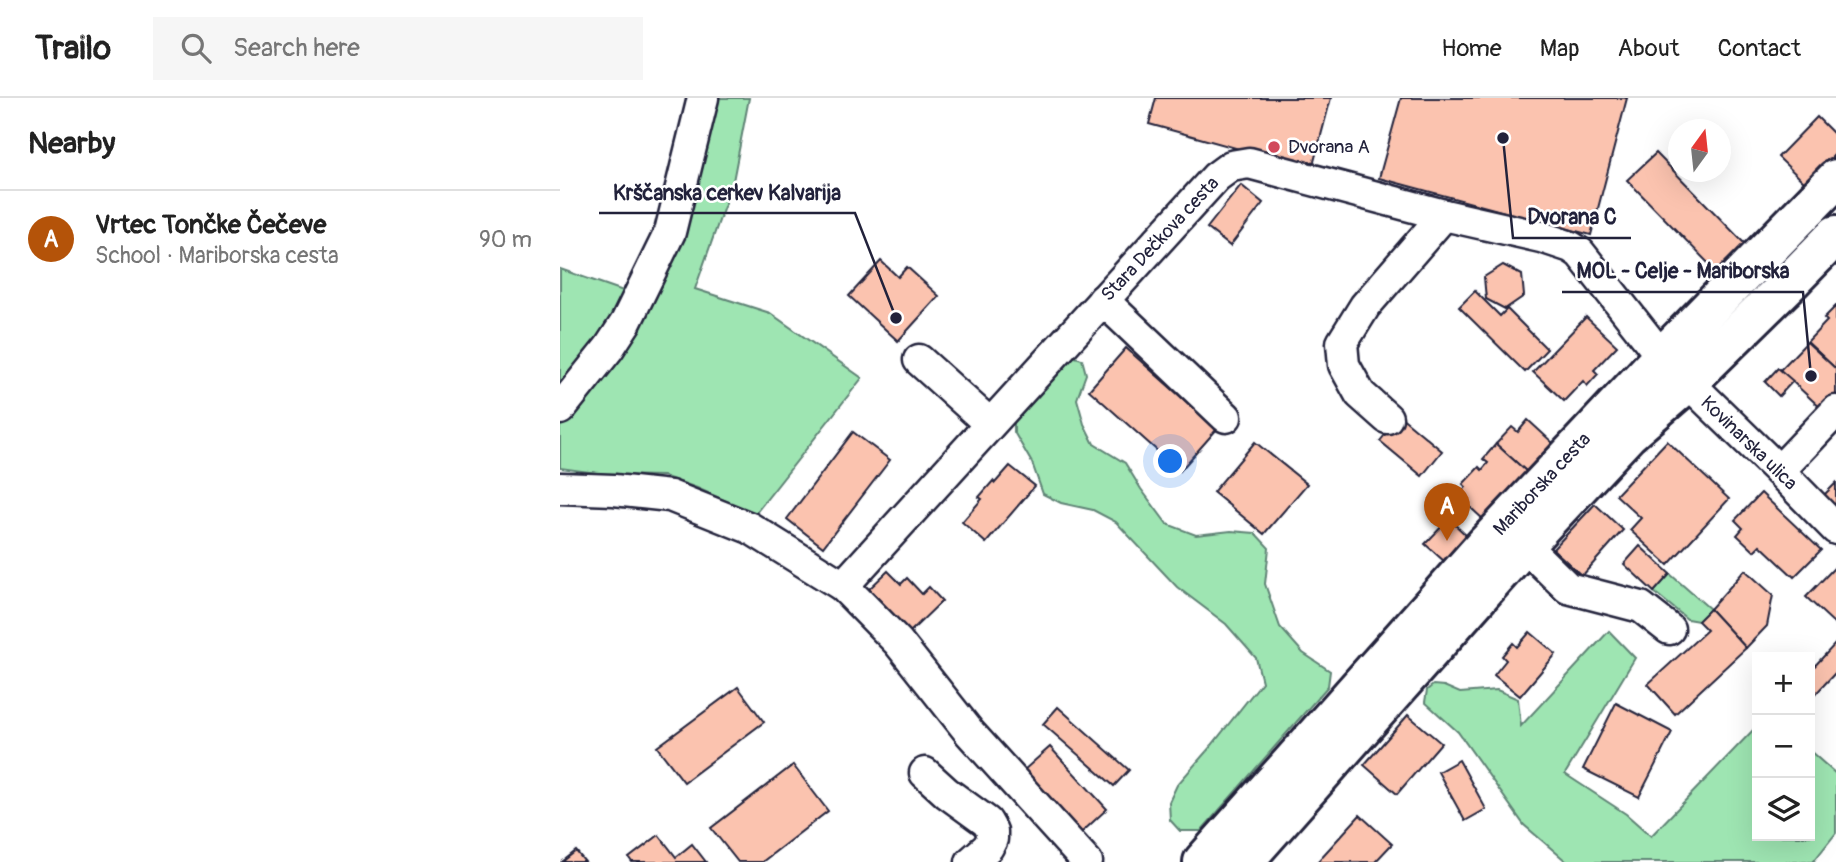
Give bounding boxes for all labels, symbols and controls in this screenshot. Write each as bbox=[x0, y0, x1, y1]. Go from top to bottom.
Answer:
search box bbox=[153, 17, 643, 80]
text: Trailo bbox=[35, 28, 111, 69]
icon: search bbox=[177, 29, 215, 67]
text: Search here bbox=[233, 32, 360, 64]
text: Home bbox=[1441, 34, 1502, 63]
text: Map bbox=[1540, 34, 1580, 63]
text: About bbox=[1618, 34, 1680, 63]
text: Contact bbox=[1718, 34, 1801, 63]
north arrow bbox=[1668, 119, 1731, 182]
text: Nearby bbox=[28, 125, 115, 162]
place label: Dvorana A bbox=[1288, 135, 1370, 159]
marker: Dvorana A bbox=[1266, 139, 1282, 155]
callout: Krščanska cerkev Kalvarija bbox=[599, 171, 855, 213]
street label: Stara Dečkova cesta bbox=[1096, 171, 1224, 306]
text: Krščanska cerkev Kalvarija bbox=[613, 180, 841, 207]
callout: Dvorana C bbox=[1513, 196, 1631, 238]
text: Dvorana C bbox=[1527, 204, 1617, 231]
text: Vrtec Tončke Čečeve bbox=[95, 209, 326, 241]
text: A bbox=[44, 225, 58, 254]
text: 90 m bbox=[479, 225, 532, 254]
text: School · Mariborska cesta bbox=[95, 241, 339, 270]
callout: MOL - Celje - Mariborska bbox=[1562, 250, 1803, 292]
text: MOL - Celje - Mariborska bbox=[1576, 258, 1790, 285]
street label: Kovinarska ulica bbox=[1696, 391, 1802, 495]
street label: Mariborska cesta bbox=[1488, 427, 1596, 541]
your location bbox=[1153, 444, 1187, 478]
pin: A bbox=[1424, 483, 1470, 541]
map controls bbox=[1752, 652, 1815, 841]
button: + bbox=[1752, 652, 1815, 715]
button: − bbox=[1752, 715, 1815, 778]
button: layers bbox=[1752, 778, 1815, 841]

